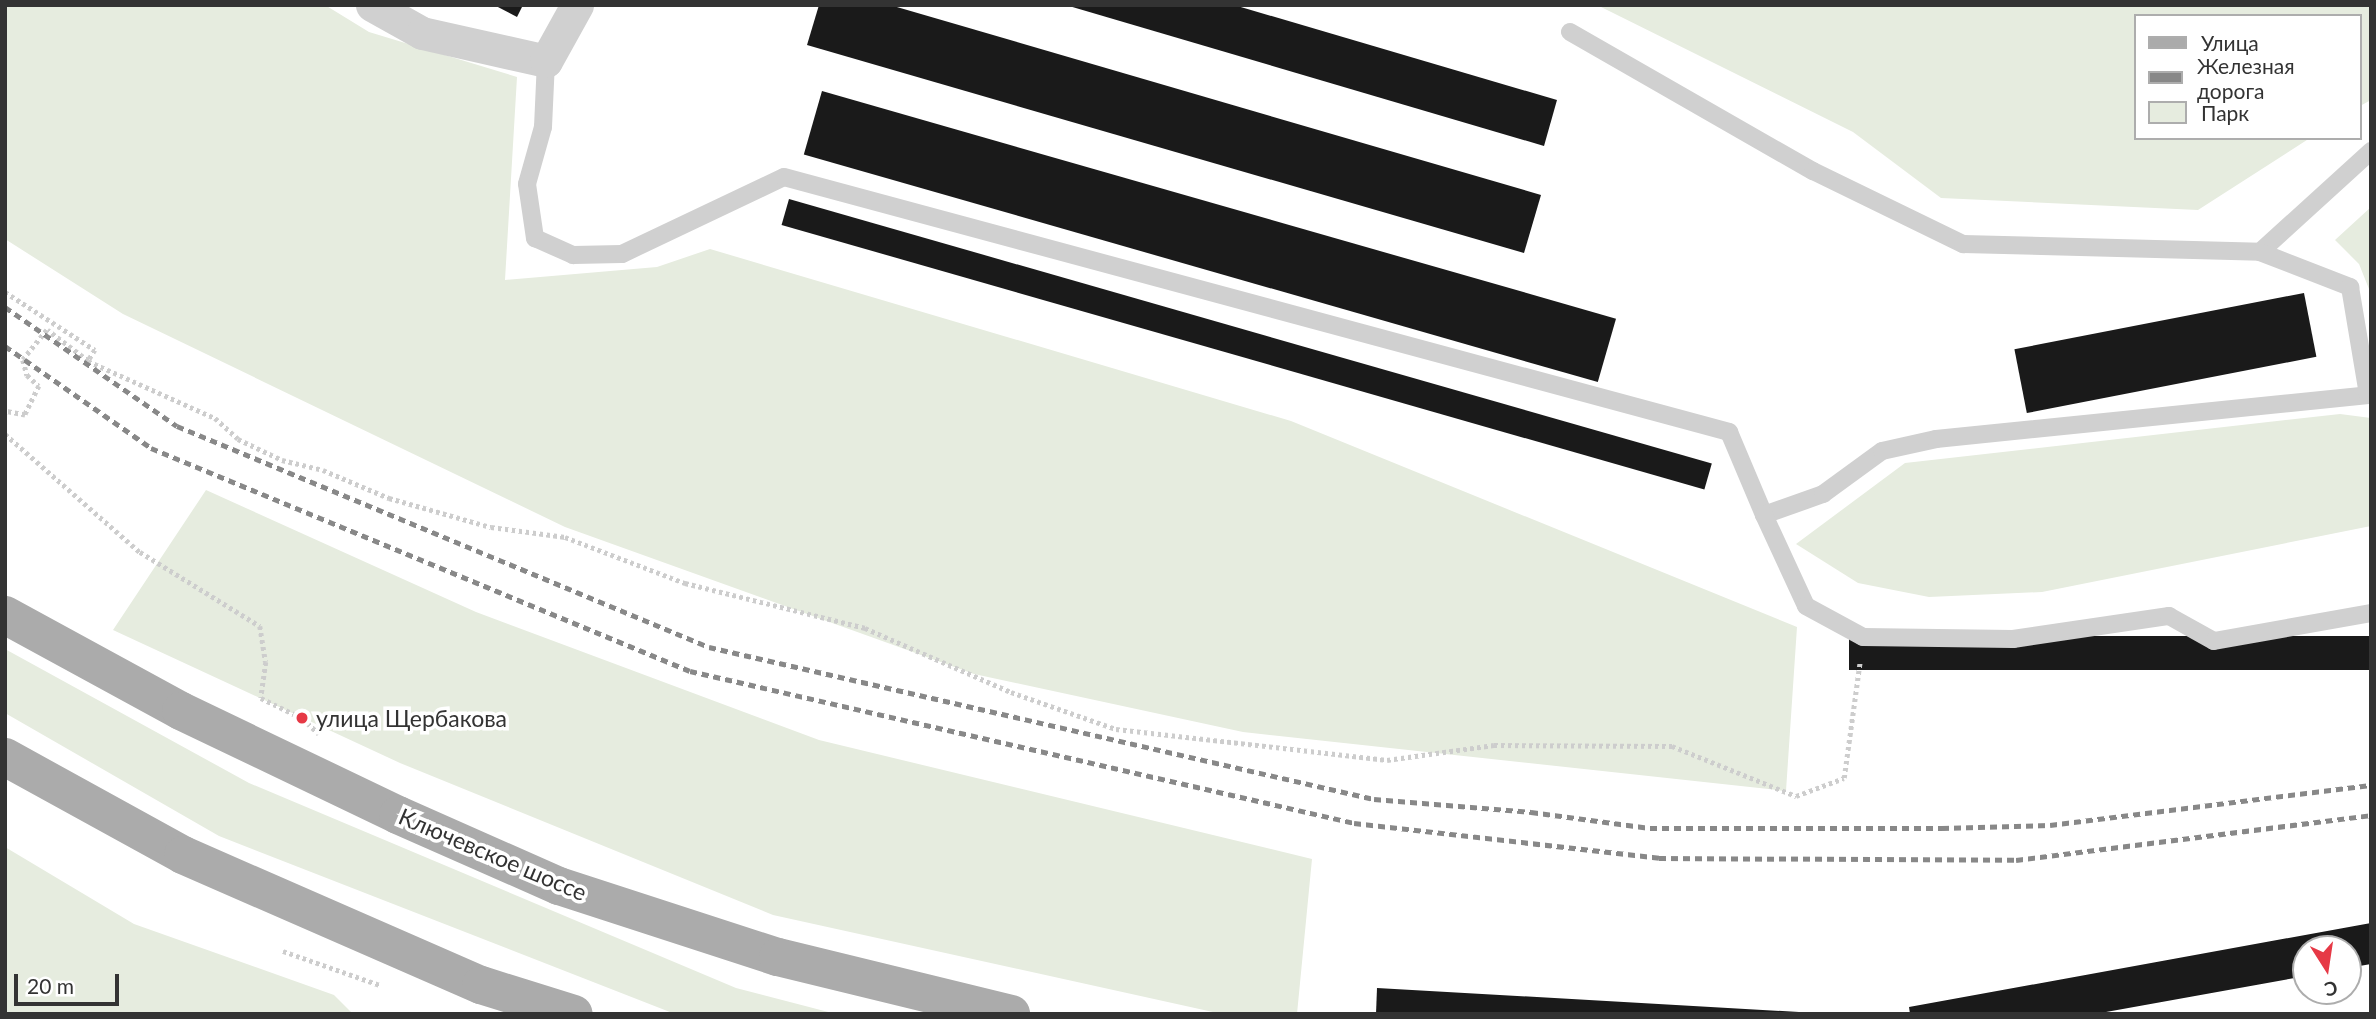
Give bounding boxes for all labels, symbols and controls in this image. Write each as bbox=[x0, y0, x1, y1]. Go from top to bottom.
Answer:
legend bbox=[2134, 14, 2362, 140]
text: Улица bbox=[2201, 30, 2259, 55]
text: Железная дорога bbox=[2197, 53, 2295, 103]
text: Парк bbox=[2201, 100, 2249, 125]
place label: улица Щербакова bbox=[316, 704, 507, 732]
marker: улица Щербакова bbox=[294, 710, 310, 726]
street label: Ключевское шоссе bbox=[395, 802, 591, 906]
north arrow bbox=[2292, 935, 2362, 1005]
scale bar bbox=[18, 960, 122, 1004]
text: 20 m bbox=[27, 973, 74, 998]
text: С bbox=[2323, 977, 2340, 1002]

